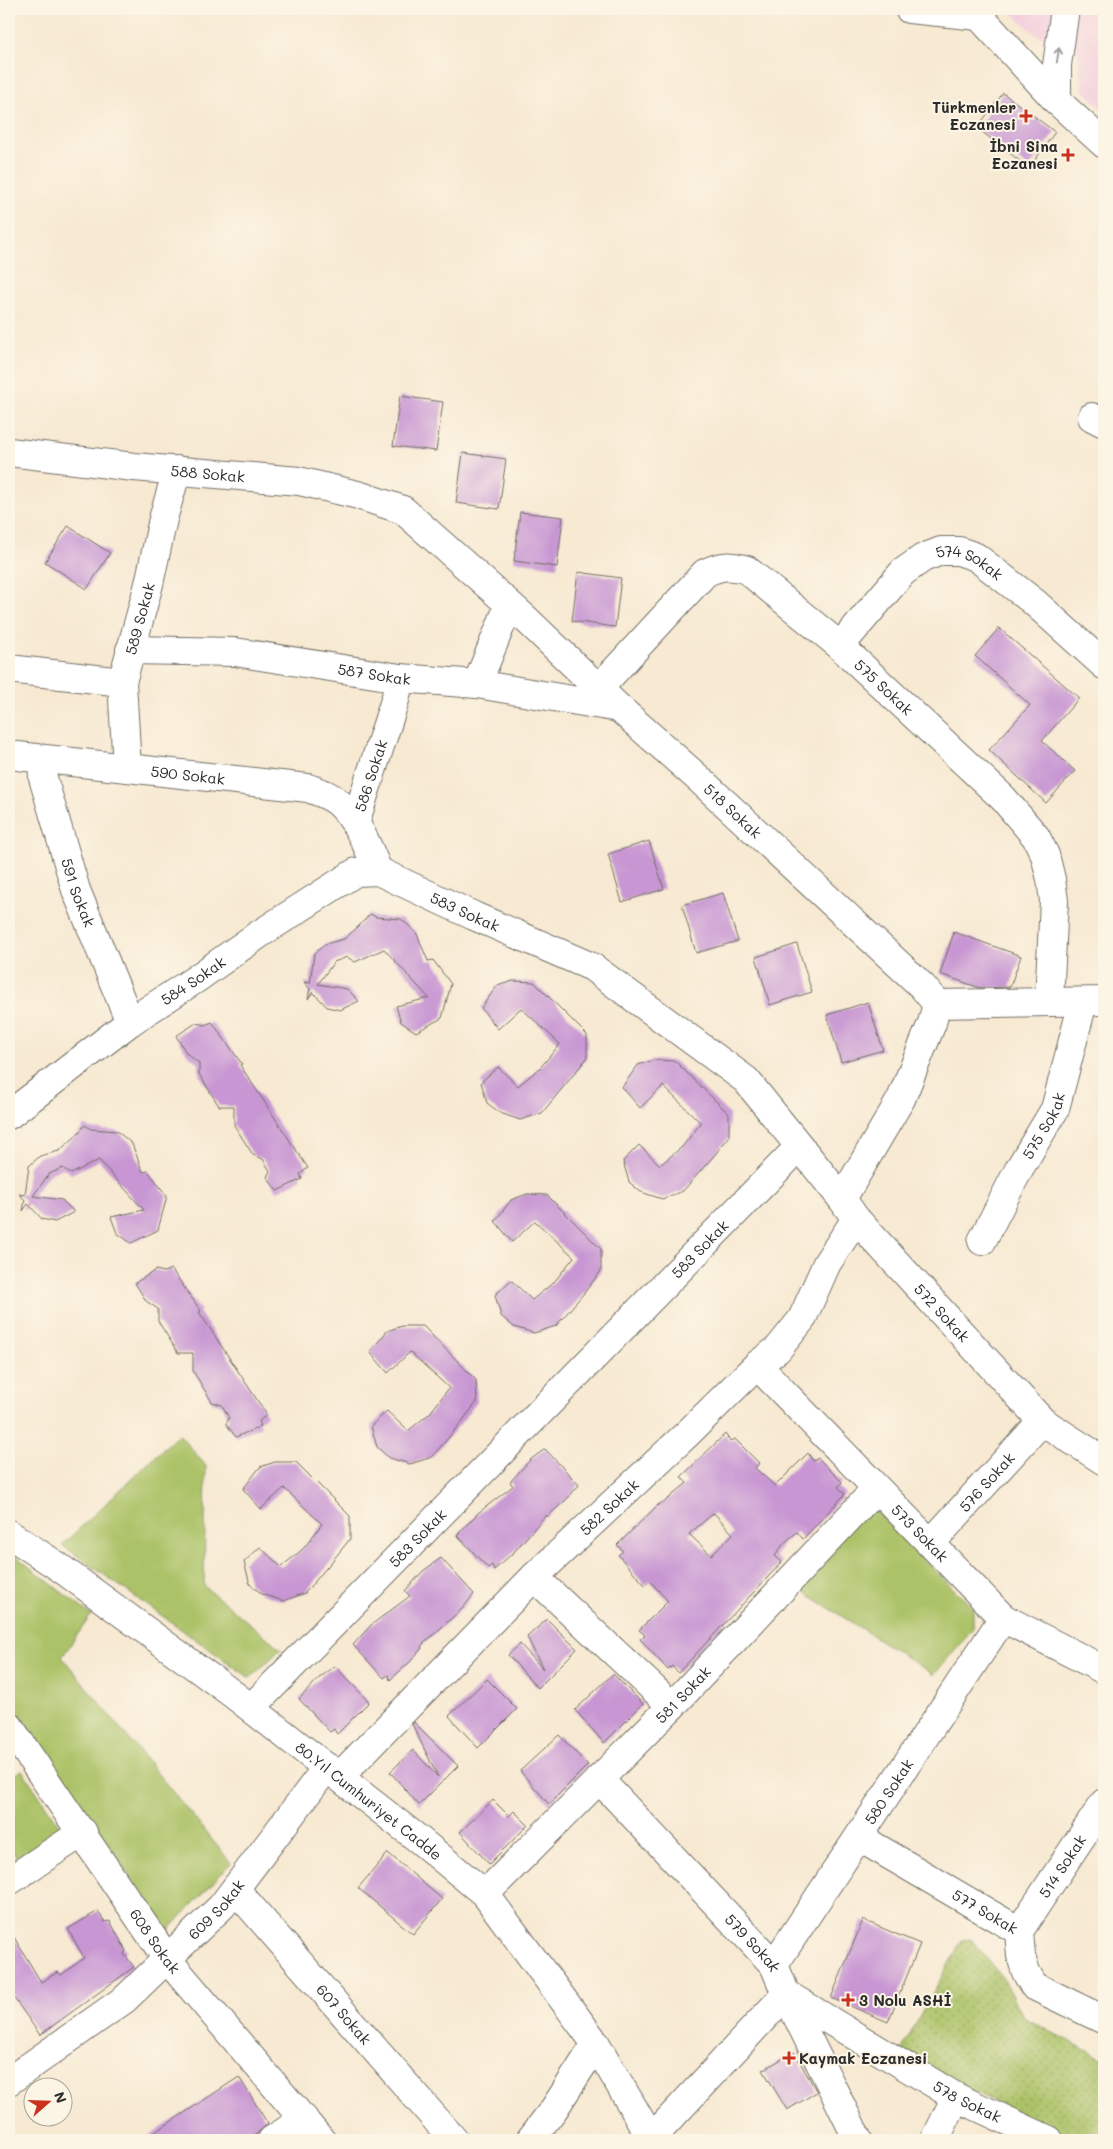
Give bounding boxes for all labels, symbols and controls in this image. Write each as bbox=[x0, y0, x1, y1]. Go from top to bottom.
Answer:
one-way arrow bbox=[1054, 47, 1064, 63]
place label: Türkmenler Eczanesi bbox=[932, 97, 1016, 134]
marker: Türkmenler Eczanesi bbox=[1020, 110, 1032, 122]
place label: İbni Sina Eczanesi bbox=[989, 136, 1058, 173]
marker: İbni Sina Eczanesi bbox=[1062, 149, 1074, 161]
street label: 588 Sokak bbox=[170, 460, 246, 486]
street label: 574 Sokak bbox=[932, 541, 1007, 584]
street label: 589 Sokak bbox=[120, 580, 159, 657]
street label: 575 Sokak bbox=[850, 655, 918, 719]
street label: 587 Sokak bbox=[336, 658, 412, 689]
street label: 586 Sokak bbox=[349, 737, 391, 814]
street label: 590 Sokak bbox=[150, 761, 226, 789]
street label: 518 Sokak bbox=[700, 779, 766, 842]
street label: 591 Sokak bbox=[57, 856, 100, 930]
street label: 583 Sokak bbox=[427, 887, 503, 936]
street label: 584 Sokak bbox=[157, 951, 229, 1009]
street label: 575 Sokak bbox=[1017, 1090, 1069, 1163]
street label: 583 Sokak bbox=[667, 1215, 733, 1282]
street label: 572 Sokak bbox=[910, 1279, 974, 1346]
street label: 576 Sokak bbox=[954, 1448, 1019, 1516]
street label: 582 Sokak bbox=[575, 1474, 643, 1539]
street label: 573 Sokak bbox=[887, 1499, 953, 1566]
street label: 583 Sokak bbox=[384, 1504, 450, 1571]
street label: 581 Sokak bbox=[651, 1661, 715, 1727]
street label: 80.Yıl Cumhuriyet Cadde bbox=[291, 1737, 446, 1864]
street label: 580 Sokak bbox=[860, 1755, 917, 1828]
street label: 514 Sokak bbox=[1034, 1831, 1090, 1901]
street label: 609 Sokak bbox=[183, 1875, 249, 1944]
street label: 577 Sokak bbox=[949, 1884, 1022, 1938]
street label: 608 Sokak bbox=[126, 1905, 185, 1978]
street label: 579 Sokak bbox=[721, 1909, 786, 1975]
street label: 607 Sokak bbox=[312, 1980, 376, 2049]
place label: 3 Nolu ASHİ bbox=[859, 1990, 952, 2010]
marker: 3 Nolu ASHİ bbox=[841, 1993, 855, 2007]
place label: Kaymak Eczanesi bbox=[799, 2048, 927, 2068]
marker: Kaymak Eczanesi bbox=[783, 2052, 795, 2064]
north arrow bbox=[22, 2076, 72, 2126]
street label: 578 Sokak bbox=[930, 2076, 1005, 2127]
text: N bbox=[50, 2089, 71, 2106]

